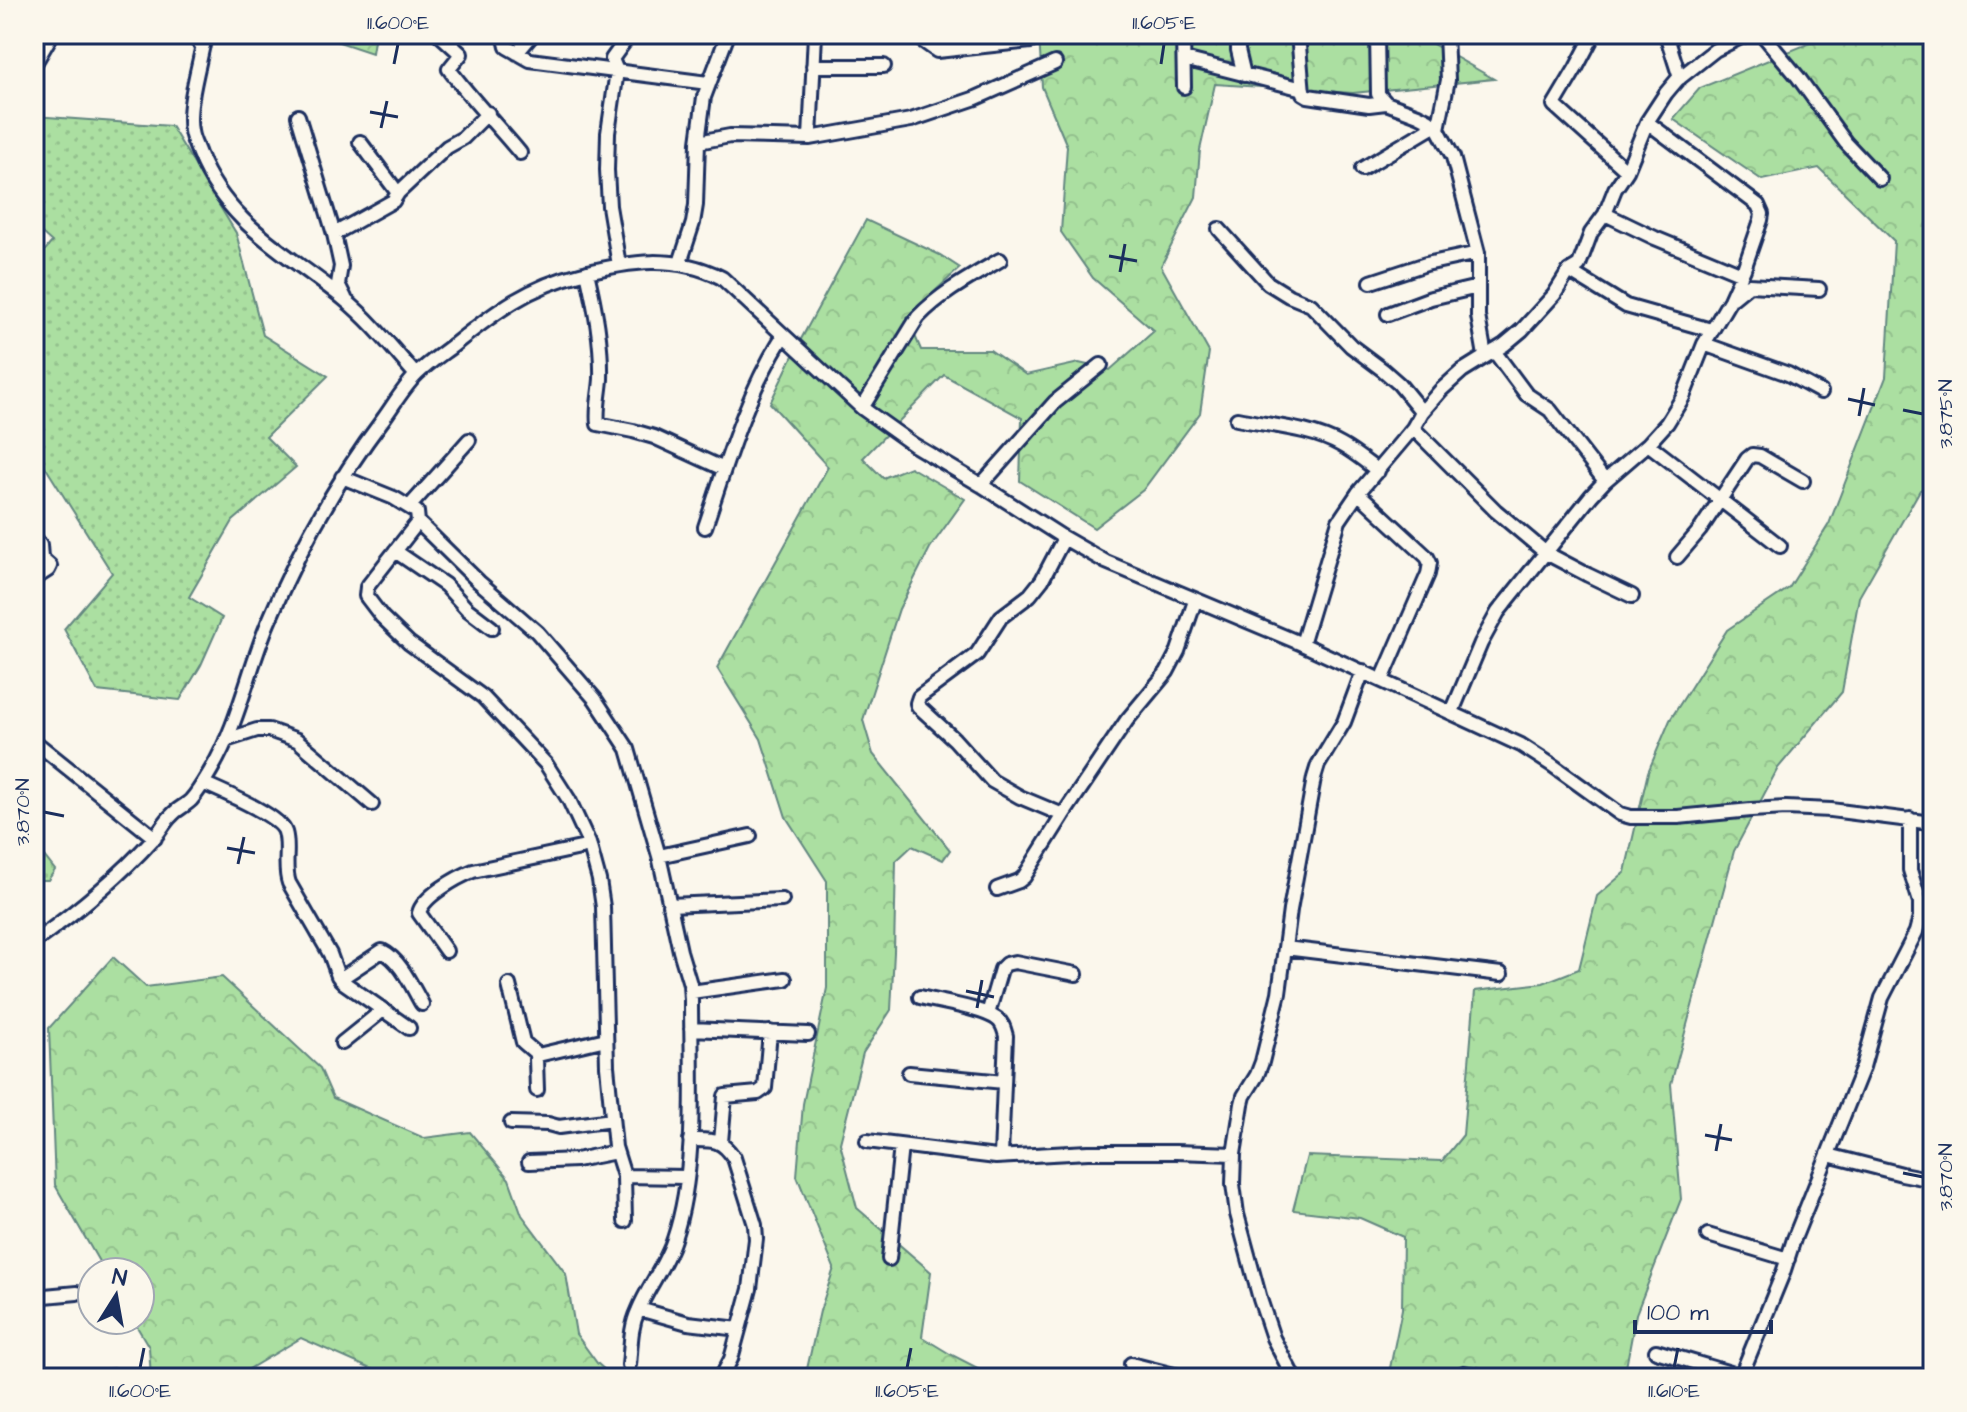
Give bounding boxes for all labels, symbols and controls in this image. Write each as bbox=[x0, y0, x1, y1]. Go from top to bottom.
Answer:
text: 11.600°E bbox=[367, 9, 429, 37]
text: 11.605°E bbox=[1132, 9, 1196, 37]
text: 3.875°N bbox=[1932, 379, 1960, 449]
text: 3.870°N bbox=[9, 778, 37, 846]
text: 3.870°N bbox=[1932, 1143, 1960, 1211]
north arrow bbox=[76, 1256, 156, 1336]
text: N bbox=[110, 1261, 129, 1294]
scale bar bbox=[1635, 1284, 1771, 1334]
text: 100 m bbox=[1647, 1296, 1709, 1330]
text: 11.600°E bbox=[109, 1377, 171, 1405]
text: 11.605°E bbox=[875, 1377, 939, 1405]
text: 11.610°E bbox=[1648, 1377, 1700, 1405]

